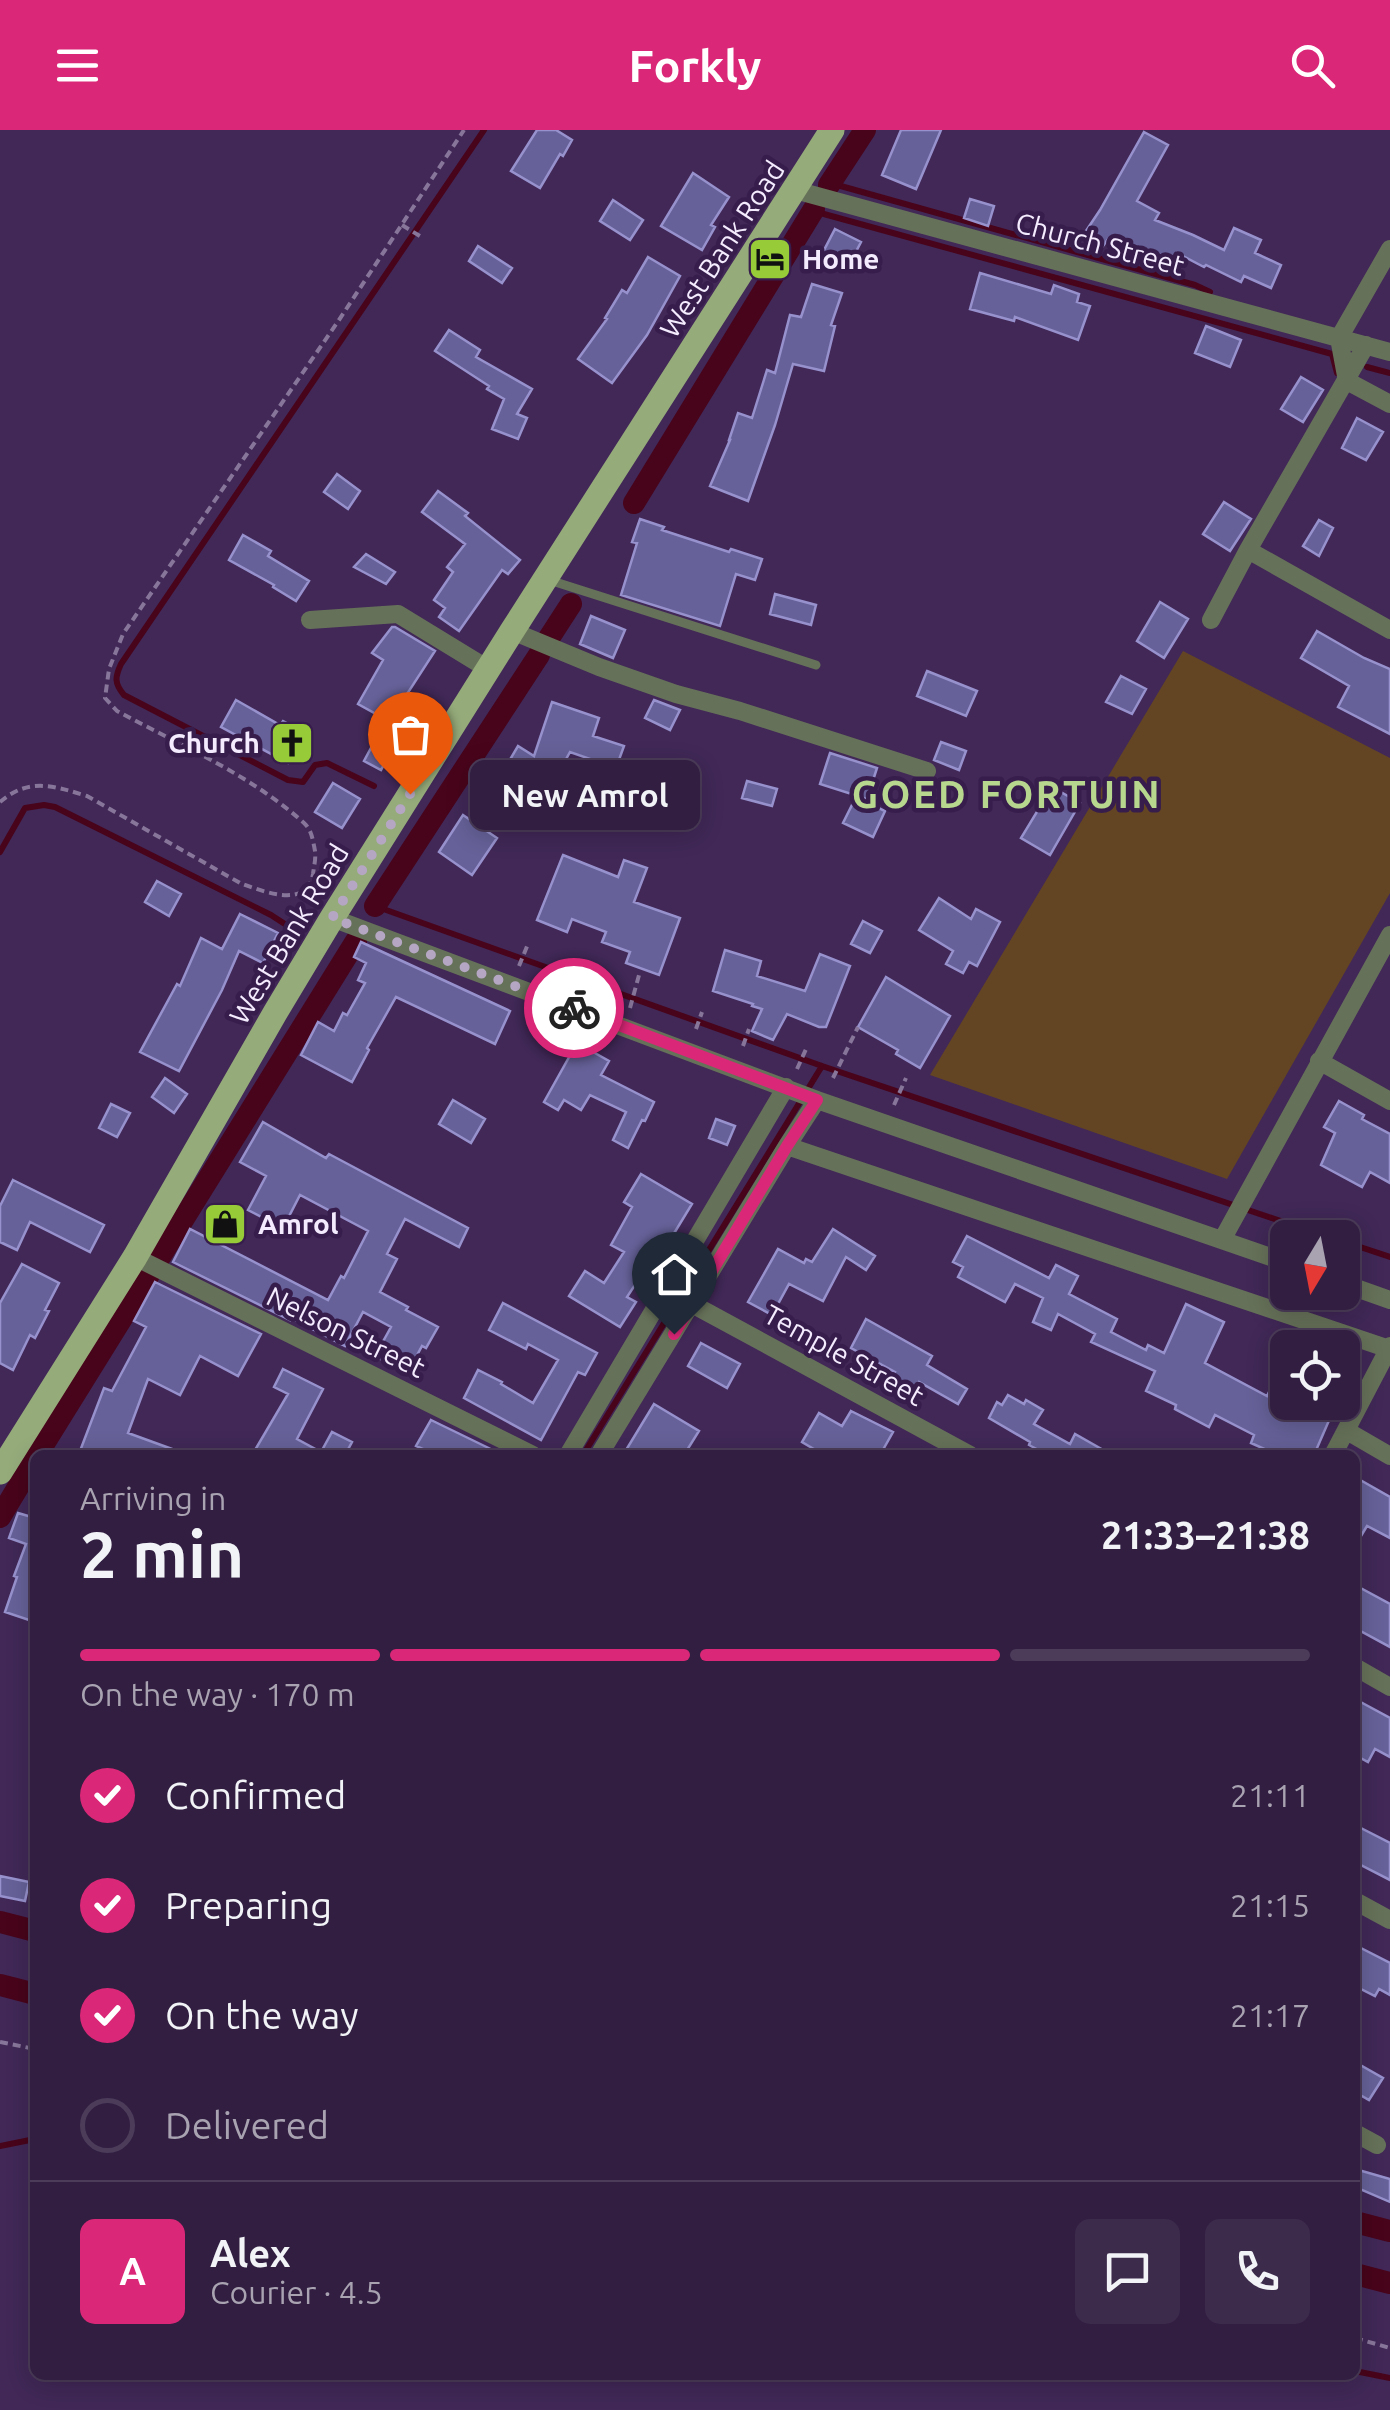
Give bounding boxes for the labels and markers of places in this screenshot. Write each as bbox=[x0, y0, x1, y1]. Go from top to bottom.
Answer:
hotel icon: Home bbox=[747, 236, 793, 282]
place label: Home bbox=[802, 243, 879, 274]
pin bbox=[368, 692, 453, 795]
church icon: Church bbox=[269, 720, 315, 766]
place label: Church bbox=[168, 727, 260, 758]
callout: New Amrol bbox=[470, 759, 700, 829]
shop icon: Amrol bbox=[202, 1201, 248, 1247]
place label: Amrol bbox=[258, 1208, 338, 1239]
pin bbox=[632, 1232, 717, 1335]

